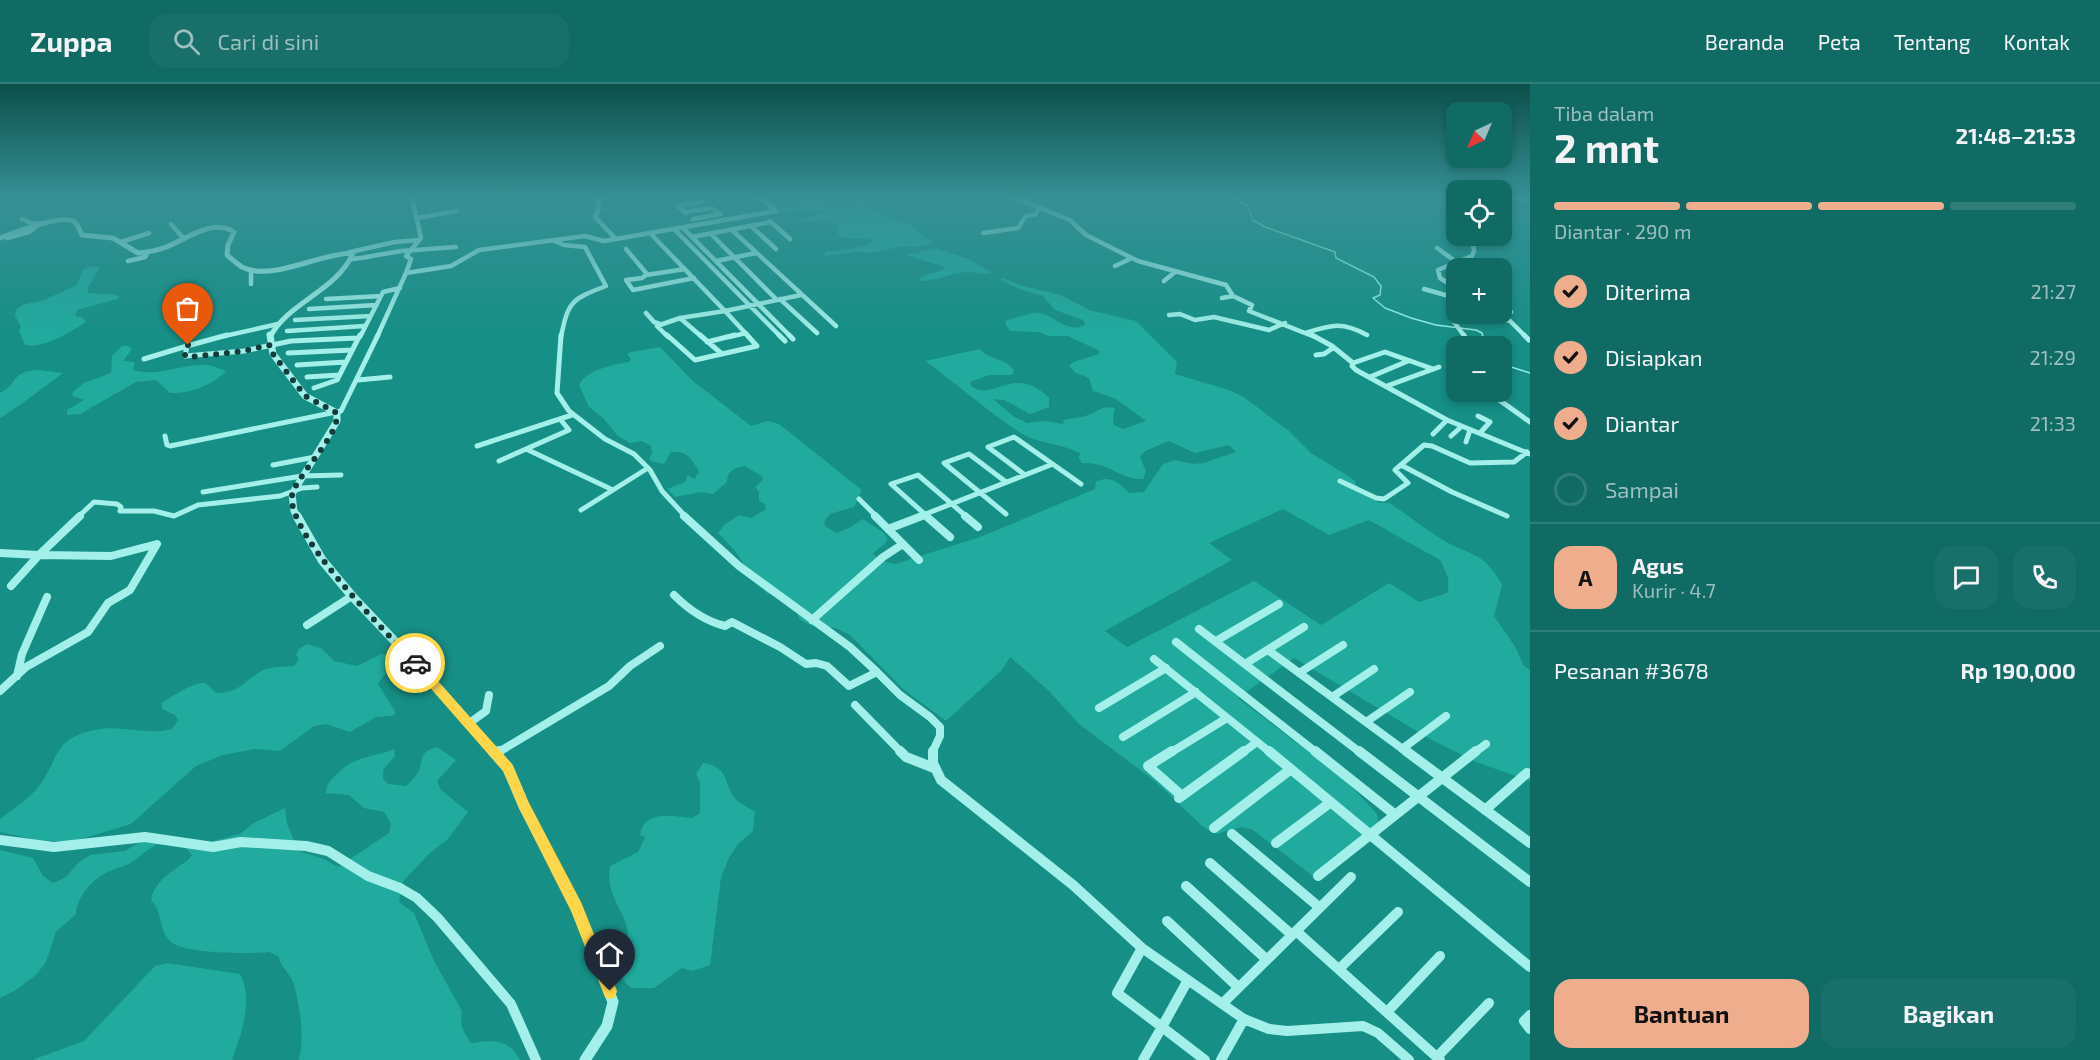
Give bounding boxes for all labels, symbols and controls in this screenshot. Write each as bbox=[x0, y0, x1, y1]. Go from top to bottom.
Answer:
search box bbox=[149, 14, 569, 68]
text: Zuppa bbox=[30, 24, 113, 58]
icon: search bbox=[170, 25, 203, 58]
text: Cari di sini bbox=[218, 28, 319, 54]
text: Beranda bbox=[1705, 29, 1785, 54]
text: Peta bbox=[1818, 29, 1861, 54]
text: Tentang bbox=[1894, 29, 1971, 54]
text: Kontak bbox=[2004, 29, 2070, 54]
text: Tiba dalam bbox=[1554, 101, 1654, 125]
north arrow bbox=[1446, 102, 1512, 168]
map controls bbox=[1446, 102, 1512, 402]
text: 21:48–21:53 bbox=[1955, 122, 2076, 148]
text: 2 mnt bbox=[1554, 124, 1659, 171]
button: locate bbox=[1446, 180, 1512, 246]
text: Diantar · 290 m bbox=[1554, 219, 1691, 243]
button: + bbox=[1446, 258, 1512, 324]
icon: check bbox=[1554, 275, 1587, 308]
text: Diterima bbox=[1605, 278, 1691, 304]
text: 21:27 bbox=[2031, 279, 2076, 303]
pin bbox=[162, 283, 213, 345]
icon: bag bbox=[171, 292, 204, 325]
button: − bbox=[1446, 336, 1512, 402]
icon: check bbox=[1554, 341, 1587, 374]
text: Disiapkan bbox=[1605, 344, 1703, 370]
text: 21:29 bbox=[2029, 345, 2076, 369]
icon: check bbox=[1554, 407, 1587, 440]
text: Diantar bbox=[1605, 410, 1679, 436]
text: 21:33 bbox=[2030, 411, 2076, 435]
text: Sampai bbox=[1605, 476, 1679, 502]
button: chat bbox=[1935, 546, 1998, 609]
button: phone bbox=[2013, 546, 2076, 609]
text: Agus bbox=[1632, 552, 1684, 578]
text: A bbox=[1578, 564, 1593, 590]
text: Kurir · 4.7 bbox=[1632, 578, 1716, 602]
courier bbox=[385, 633, 445, 693]
icon: car bbox=[399, 647, 432, 680]
text: Pesanan #3678 bbox=[1554, 657, 1709, 683]
text: Rp 190,000 bbox=[1960, 657, 2076, 683]
pin bbox=[584, 929, 635, 991]
icon: home bbox=[593, 938, 626, 971]
button: Bantuan bbox=[1554, 979, 1809, 1048]
button: Bagikan bbox=[1821, 979, 2076, 1048]

